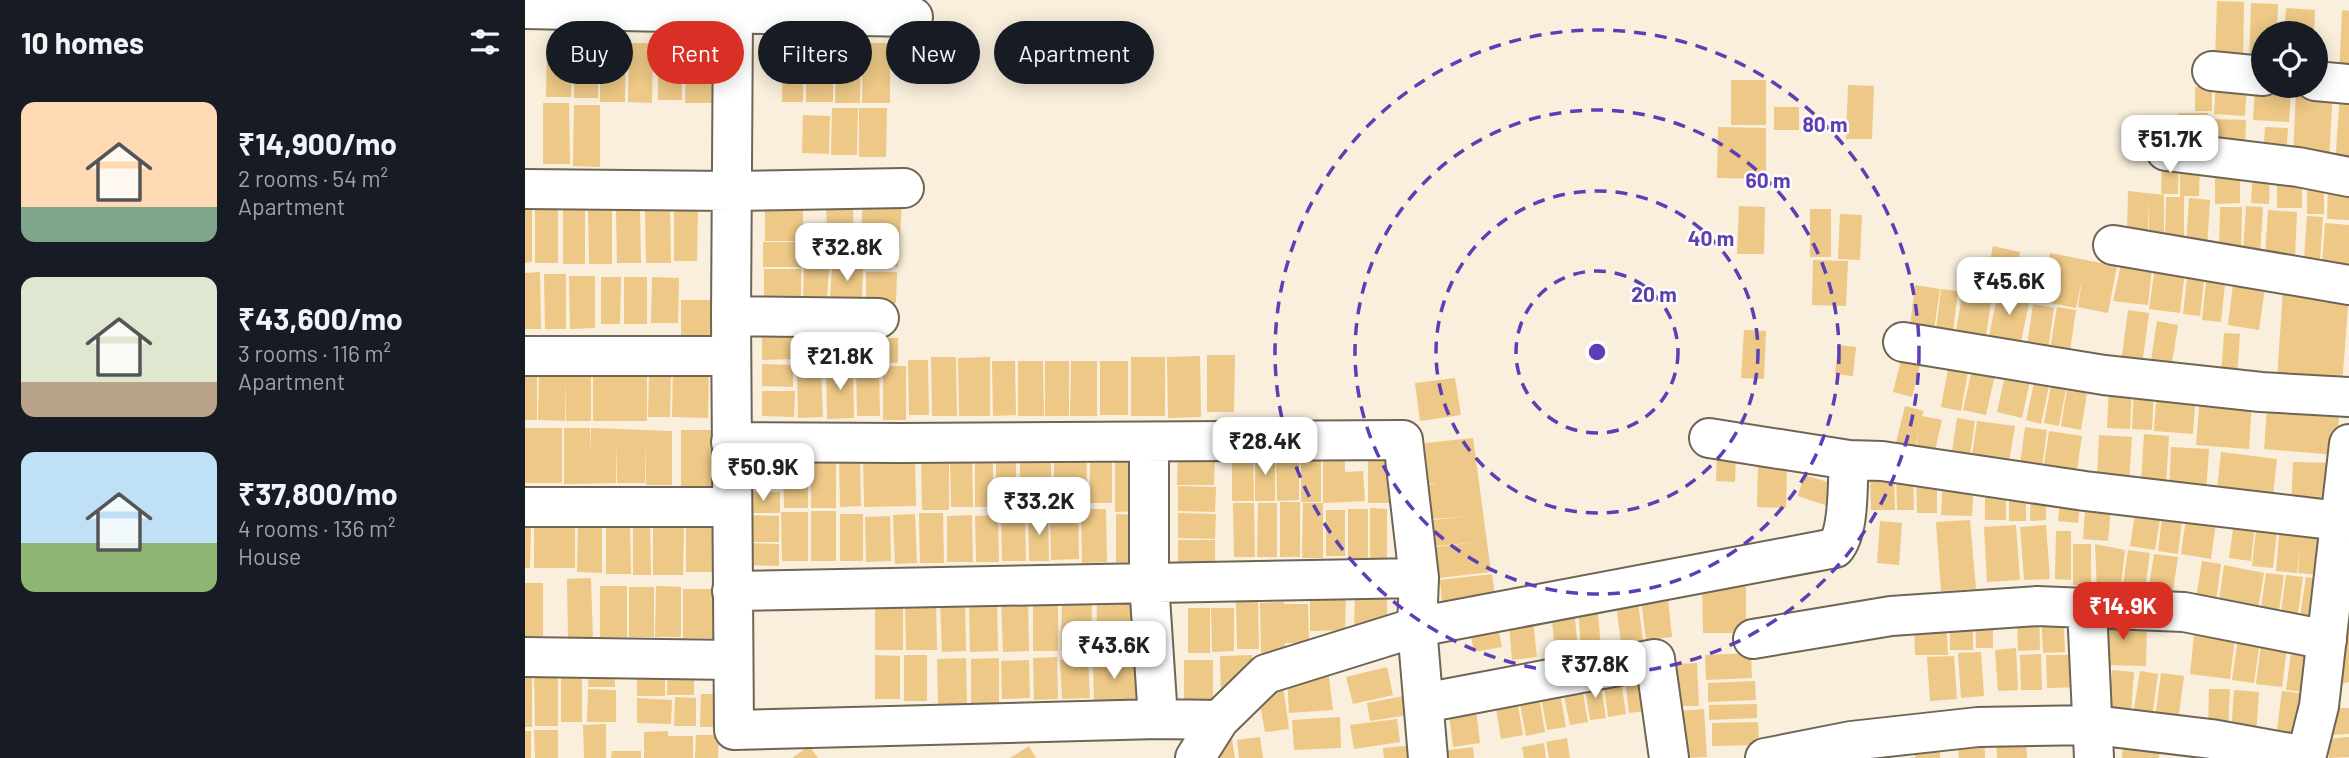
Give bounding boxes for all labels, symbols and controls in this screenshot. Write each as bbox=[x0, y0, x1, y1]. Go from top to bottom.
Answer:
chip: Buy bbox=[546, 21, 633, 84]
chip: Rent bbox=[647, 21, 744, 84]
chip: Filters bbox=[758, 21, 872, 84]
chip: New bbox=[886, 21, 980, 84]
chip: Apartment bbox=[994, 21, 1154, 84]
map controls bbox=[2251, 21, 2328, 98]
button: locate bbox=[2251, 21, 2328, 98]
icon: filters bbox=[466, 23, 504, 61]
text: 10 homes bbox=[21, 24, 144, 60]
text: 80 m bbox=[1802, 111, 1848, 136]
pin: ₹51.7K bbox=[2113, 116, 2227, 175]
text: ₹51.7K bbox=[2137, 124, 2203, 152]
text: ₹14,900/mo bbox=[238, 125, 397, 161]
icon: home bbox=[77, 130, 161, 214]
text: 2 rooms · 54 m² bbox=[238, 164, 388, 192]
text: 60 m bbox=[1746, 167, 1790, 192]
text: Apartment bbox=[238, 192, 345, 220]
pin: ₹32.8K bbox=[790, 224, 904, 283]
text: 40 m bbox=[1688, 225, 1734, 250]
text: ₹32.8K bbox=[811, 232, 883, 260]
pin: ₹45.6K bbox=[1952, 258, 2066, 317]
text: ₹45.6K bbox=[1973, 266, 2045, 294]
text: 20 m bbox=[1631, 281, 1677, 306]
text: ₹43,600/mo bbox=[238, 300, 403, 336]
icon: home bbox=[77, 305, 161, 389]
pin: ₹21.8K bbox=[783, 332, 897, 392]
text: 3 rooms · 116 m² bbox=[238, 339, 391, 367]
centre of rings bbox=[1585, 340, 1609, 364]
text: ₹21.8K bbox=[806, 341, 874, 369]
text: Apartment bbox=[238, 367, 345, 395]
pin: ₹28.4K bbox=[1208, 418, 1322, 477]
text: ₹28.4K bbox=[1228, 426, 1302, 454]
pin: ₹50.9K bbox=[706, 444, 820, 503]
text: ₹50.9K bbox=[727, 452, 799, 480]
text: ₹37,800/mo bbox=[238, 475, 398, 511]
pin: ₹33.2K bbox=[982, 477, 1096, 537]
icon: home bbox=[77, 480, 161, 564]
text: ₹33.2K bbox=[1003, 486, 1075, 514]
text: 4 rooms · 136 m² bbox=[238, 514, 396, 542]
text: House bbox=[238, 542, 301, 570]
pin: ₹14.9K bbox=[2066, 582, 2180, 642]
text: ₹14.9K bbox=[2089, 591, 2157, 619]
pin: ₹43.6K bbox=[1057, 622, 1171, 681]
text: ₹43.6K bbox=[1078, 630, 1150, 658]
pin: ₹37.8K bbox=[1538, 640, 1652, 700]
text: ₹37.8K bbox=[1561, 649, 1629, 677]

